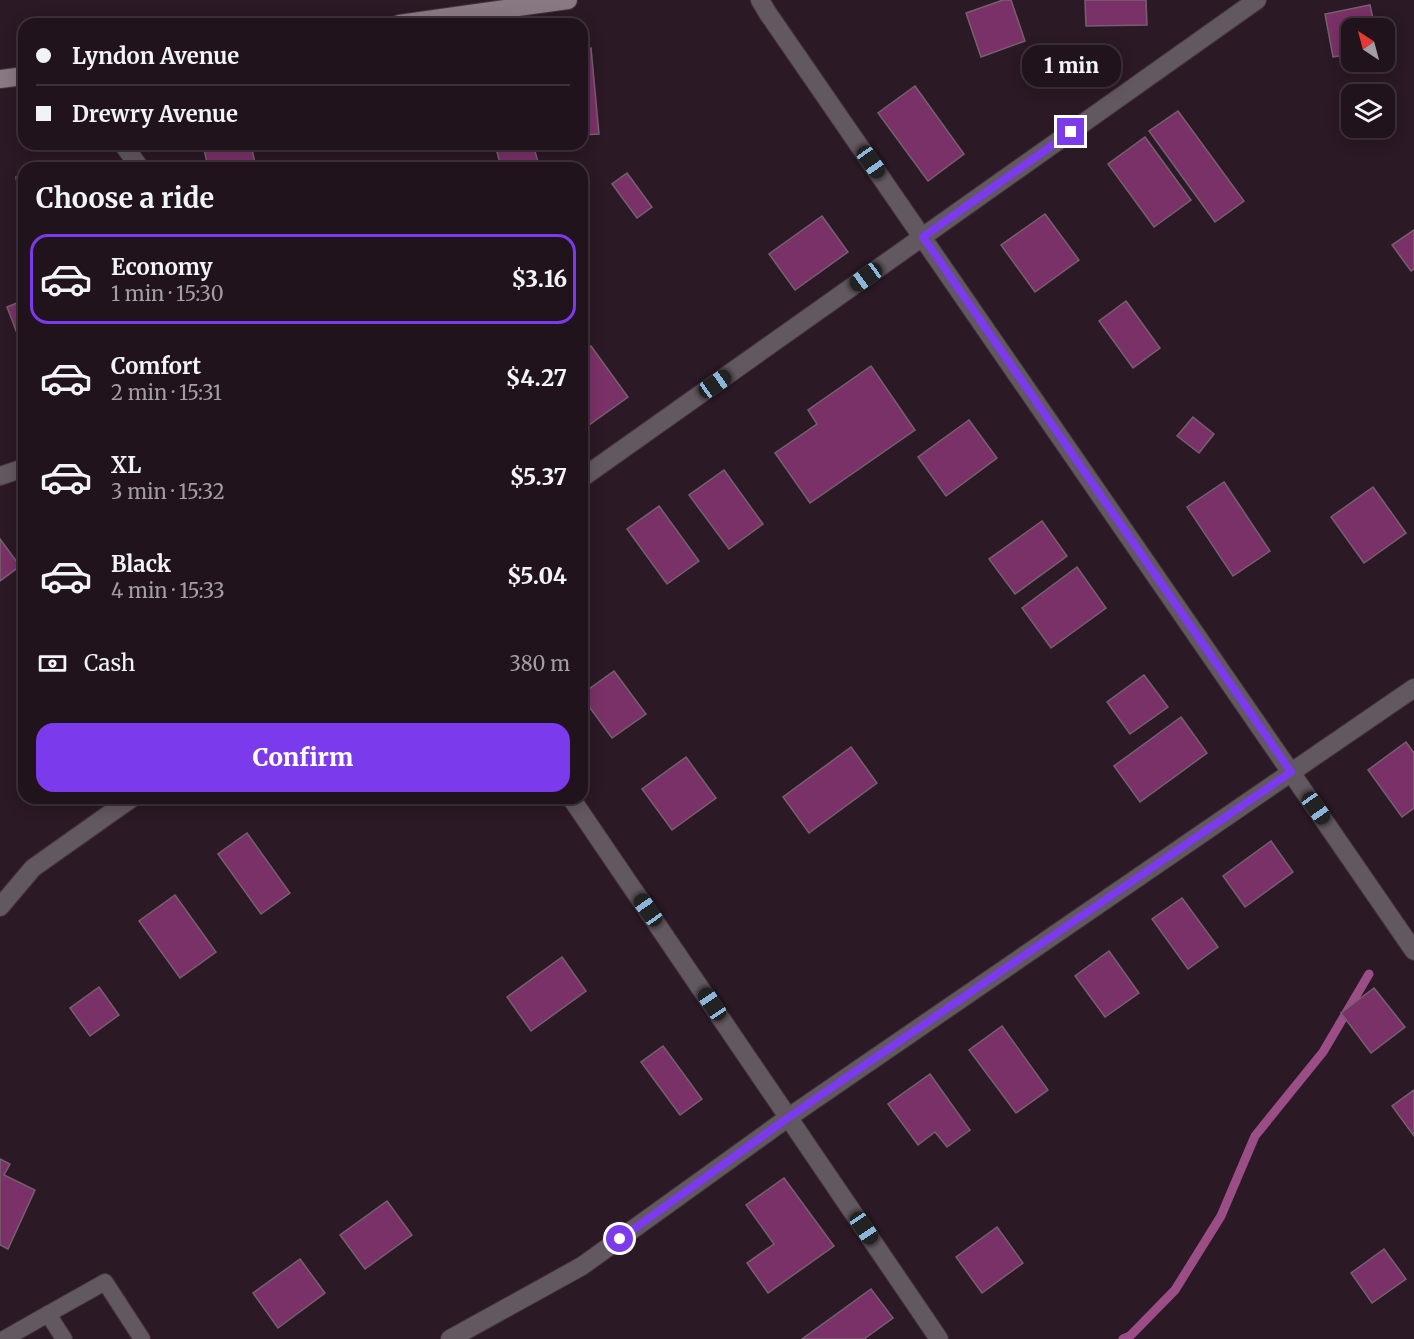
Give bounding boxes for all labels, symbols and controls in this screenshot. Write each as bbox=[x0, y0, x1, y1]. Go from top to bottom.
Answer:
north arrow bbox=[1341, 18, 1395, 72]
map controls bbox=[1341, 18, 1395, 138]
text: Lyndon Avenue bbox=[72, 42, 239, 70]
callout: 1 min bbox=[1022, 45, 1120, 87]
text: 1 min bbox=[1044, 53, 1099, 78]
button: layers bbox=[1341, 84, 1395, 138]
text: Drewry Avenue bbox=[72, 100, 238, 128]
route end bbox=[1057, 118, 1084, 145]
car bbox=[853, 142, 889, 182]
text: Choose a ride bbox=[36, 181, 214, 215]
icon: car bbox=[39, 252, 93, 306]
text: Economy bbox=[111, 253, 212, 281]
car bbox=[846, 259, 886, 295]
text: $3.16 bbox=[512, 265, 567, 293]
text: 1 min · 15:30 bbox=[111, 281, 224, 306]
icon: car bbox=[39, 351, 93, 405]
text: Comfort bbox=[111, 352, 201, 380]
text: $4.27 bbox=[506, 364, 567, 392]
car bbox=[695, 366, 735, 402]
text: 2 min · 15:31 bbox=[111, 380, 222, 405]
icon: car bbox=[39, 450, 93, 504]
text: XL bbox=[111, 451, 141, 479]
text: $5.37 bbox=[510, 463, 567, 491]
text: 3 min · 15:32 bbox=[111, 479, 225, 504]
icon: car bbox=[39, 549, 93, 603]
text: Black bbox=[111, 550, 171, 578]
text: $5.04 bbox=[507, 562, 567, 590]
text: 4 min · 15:33 bbox=[111, 578, 225, 603]
icon: cash bbox=[36, 647, 69, 680]
text: Cash bbox=[84, 649, 135, 677]
text: 380 m bbox=[509, 651, 570, 676]
button: Confirm bbox=[36, 723, 570, 792]
car bbox=[1298, 788, 1334, 828]
car bbox=[630, 890, 666, 930]
car bbox=[694, 984, 730, 1024]
car bbox=[846, 1208, 882, 1248]
route start bbox=[606, 1225, 633, 1252]

